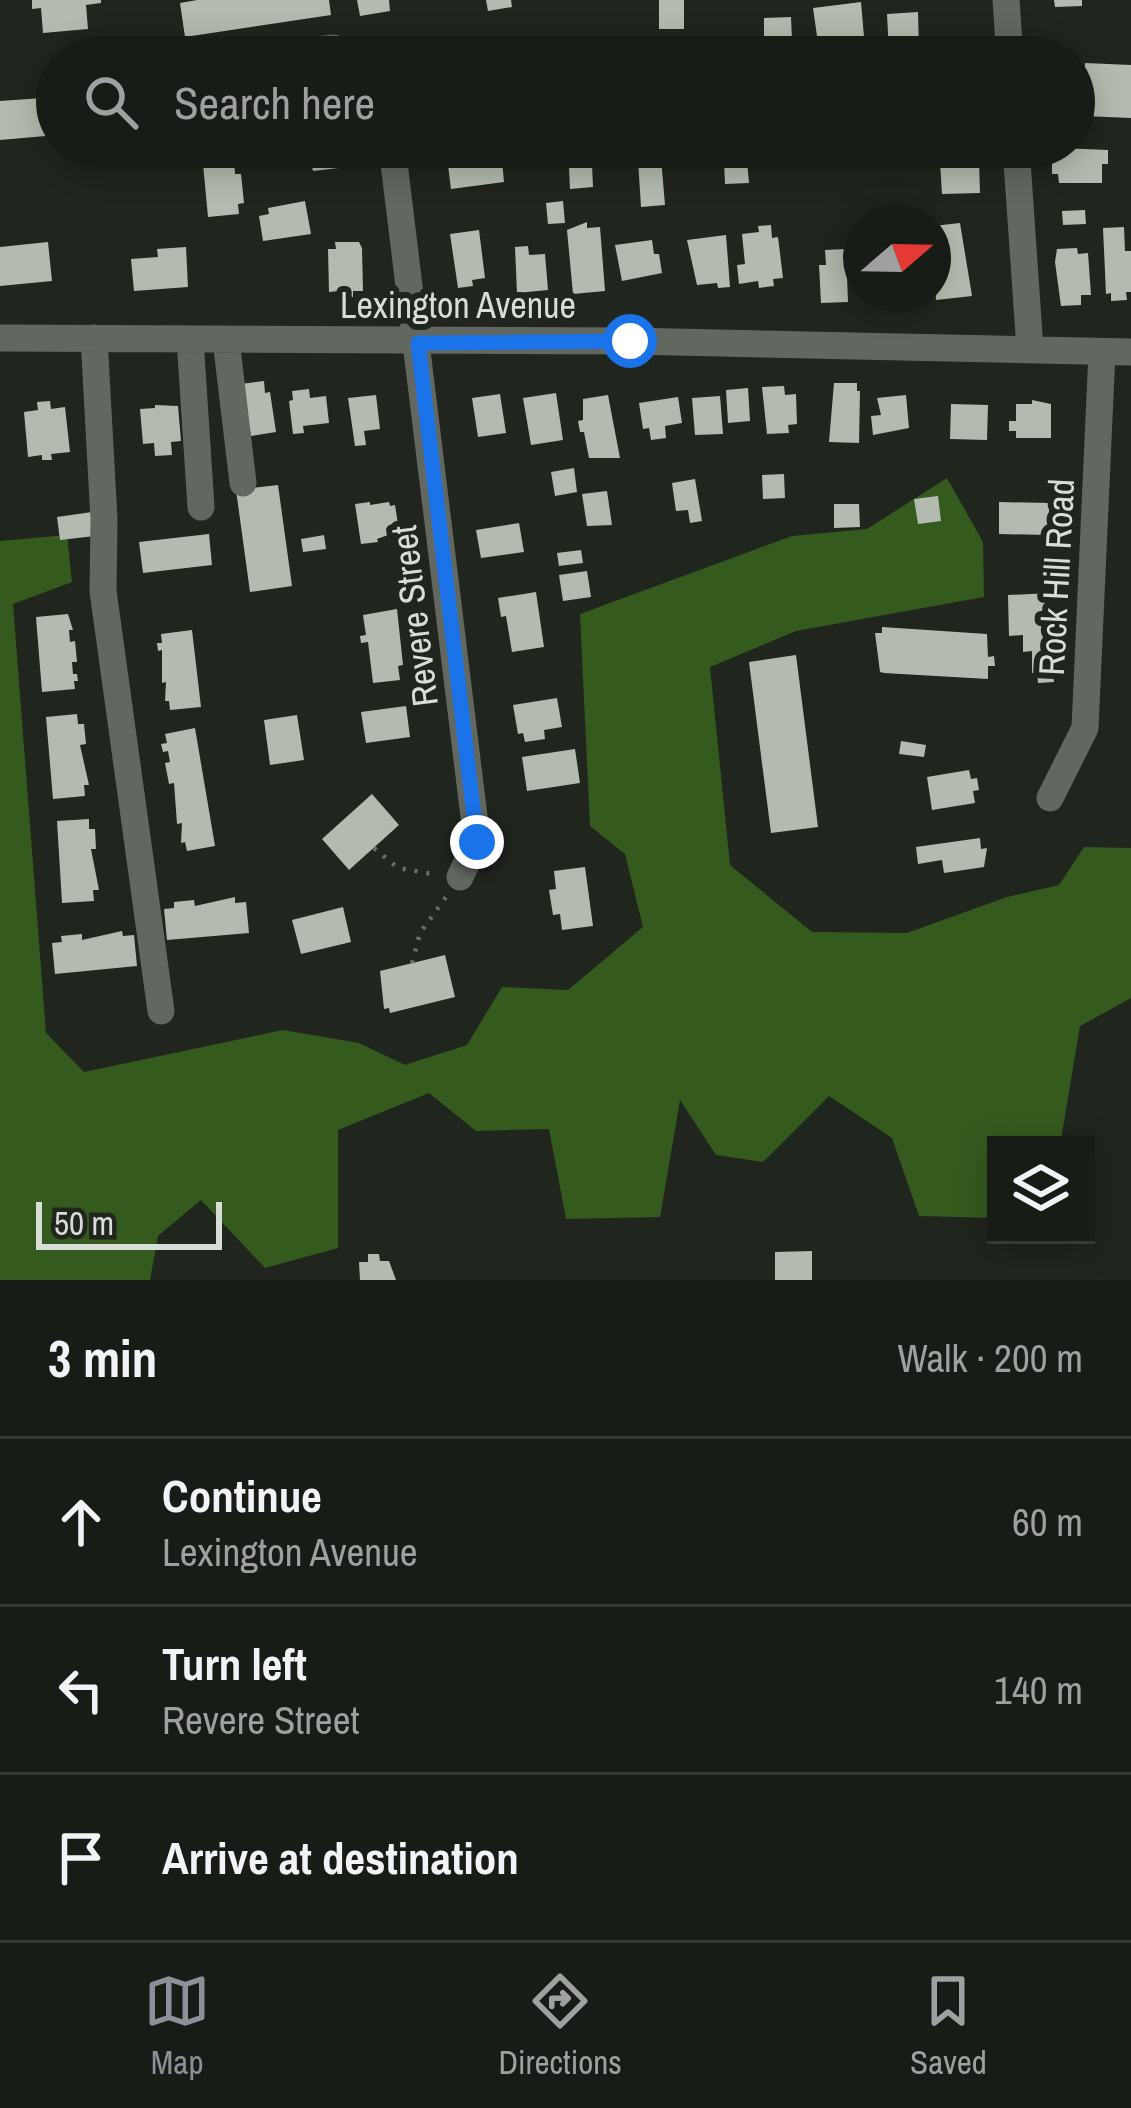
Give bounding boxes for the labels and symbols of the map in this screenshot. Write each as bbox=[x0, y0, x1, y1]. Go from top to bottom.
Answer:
north arrow bbox=[843, 204, 951, 312]
street label: Lexington Avenue bbox=[340, 281, 576, 329]
route start bbox=[603, 314, 657, 368]
street label: Rock Hill Road bbox=[1027, 477, 1085, 677]
street label: Revere Street bbox=[379, 523, 449, 709]
route end bbox=[450, 815, 504, 869]
scale bar bbox=[36, 1196, 222, 1249]

